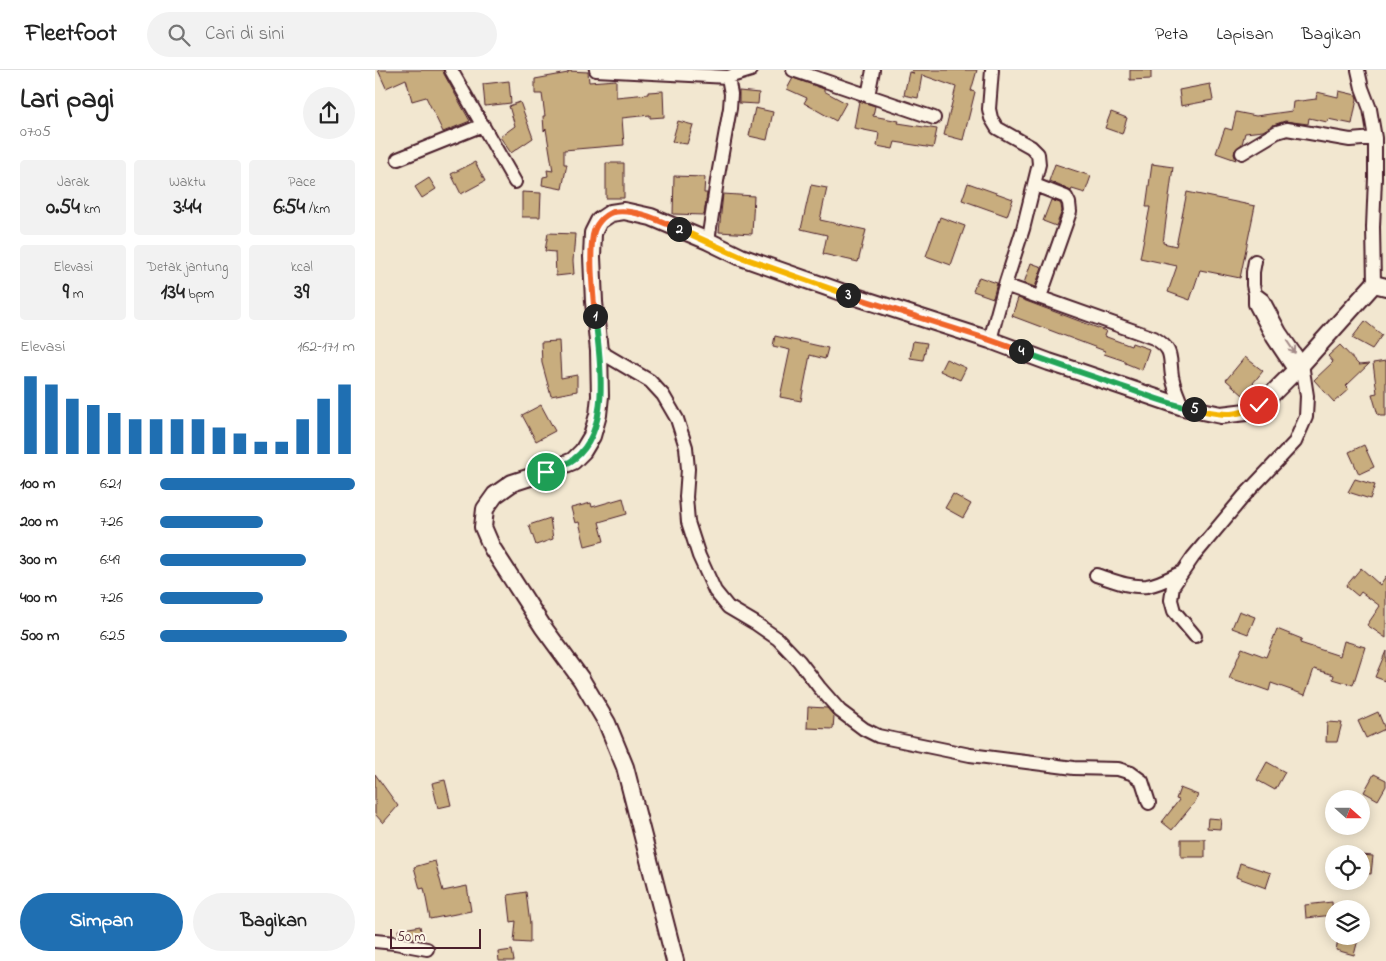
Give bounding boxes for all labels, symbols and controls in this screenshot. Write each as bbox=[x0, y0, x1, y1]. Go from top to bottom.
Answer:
search box bbox=[147, 12, 497, 57]
text: Fleetfoot bbox=[25, 17, 117, 52]
icon: search bbox=[165, 21, 193, 49]
text: Cari di sini bbox=[205, 21, 284, 48]
text: Peta bbox=[1155, 22, 1188, 48]
text: Lapisan bbox=[1216, 22, 1273, 48]
text: Bagikan bbox=[1301, 22, 1361, 48]
text: Lari pagi bbox=[20, 80, 114, 121]
button: share bbox=[303, 87, 355, 139]
text: 07:05 bbox=[20, 120, 51, 144]
text: Jarak bbox=[57, 172, 89, 193]
text: Waktu bbox=[169, 172, 206, 193]
text: Pace bbox=[288, 172, 315, 193]
text: 0.54 bbox=[46, 193, 80, 223]
text: 3:44 bbox=[174, 193, 201, 223]
text: 6:54 bbox=[274, 193, 305, 223]
text: km bbox=[80, 199, 100, 220]
text: /km bbox=[305, 199, 330, 220]
pin: 2 bbox=[667, 216, 691, 242]
text: 2 bbox=[676, 219, 683, 240]
text: Elevasi bbox=[53, 257, 93, 278]
text: Detak jantung bbox=[147, 257, 228, 278]
text: kcal bbox=[291, 257, 313, 278]
text: 9 bbox=[63, 278, 69, 308]
text: 134 bbox=[161, 278, 185, 308]
text: 39 bbox=[294, 278, 309, 308]
pin: 3 bbox=[835, 282, 861, 308]
text: m bbox=[69, 284, 84, 305]
text: bpm bbox=[185, 284, 214, 305]
text: 3 bbox=[846, 285, 851, 306]
pin: 1 bbox=[583, 304, 607, 328]
text: 1 bbox=[593, 306, 598, 327]
text: Elevasi bbox=[20, 335, 65, 359]
text: 162–171 m bbox=[297, 335, 355, 359]
pin: 4 bbox=[1009, 338, 1033, 364]
one-way arrow bbox=[1286, 340, 1296, 354]
text: 4 bbox=[1019, 341, 1024, 362]
pin bbox=[1238, 384, 1280, 426]
icon: check bbox=[1245, 391, 1273, 419]
pin: 5 bbox=[1181, 396, 1207, 422]
text: 5 bbox=[1190, 399, 1199, 420]
pin bbox=[525, 451, 567, 493]
icon: arrive bbox=[532, 458, 560, 486]
text: 100 m bbox=[20, 472, 55, 496]
text: 6:21 bbox=[100, 472, 121, 496]
text: 200 m bbox=[20, 510, 58, 534]
text: 7:26 bbox=[100, 510, 123, 534]
text: 300 m bbox=[20, 548, 57, 572]
text: 6:49 bbox=[100, 548, 120, 572]
text: 400 m bbox=[20, 586, 57, 610]
text: 7:26 bbox=[100, 586, 123, 610]
text: 500 m bbox=[20, 624, 59, 648]
text: 6:25 bbox=[100, 624, 126, 648]
north arrow bbox=[1325, 790, 1370, 835]
map controls bbox=[1325, 790, 1370, 945]
button: locate bbox=[1325, 845, 1370, 890]
button: Simpan bbox=[20, 893, 183, 951]
button: Bagikan bbox=[193, 893, 355, 951]
button: layers bbox=[1325, 900, 1370, 945]
scale bar bbox=[390, 926, 481, 949]
text: 50 m bbox=[397, 927, 425, 948]

